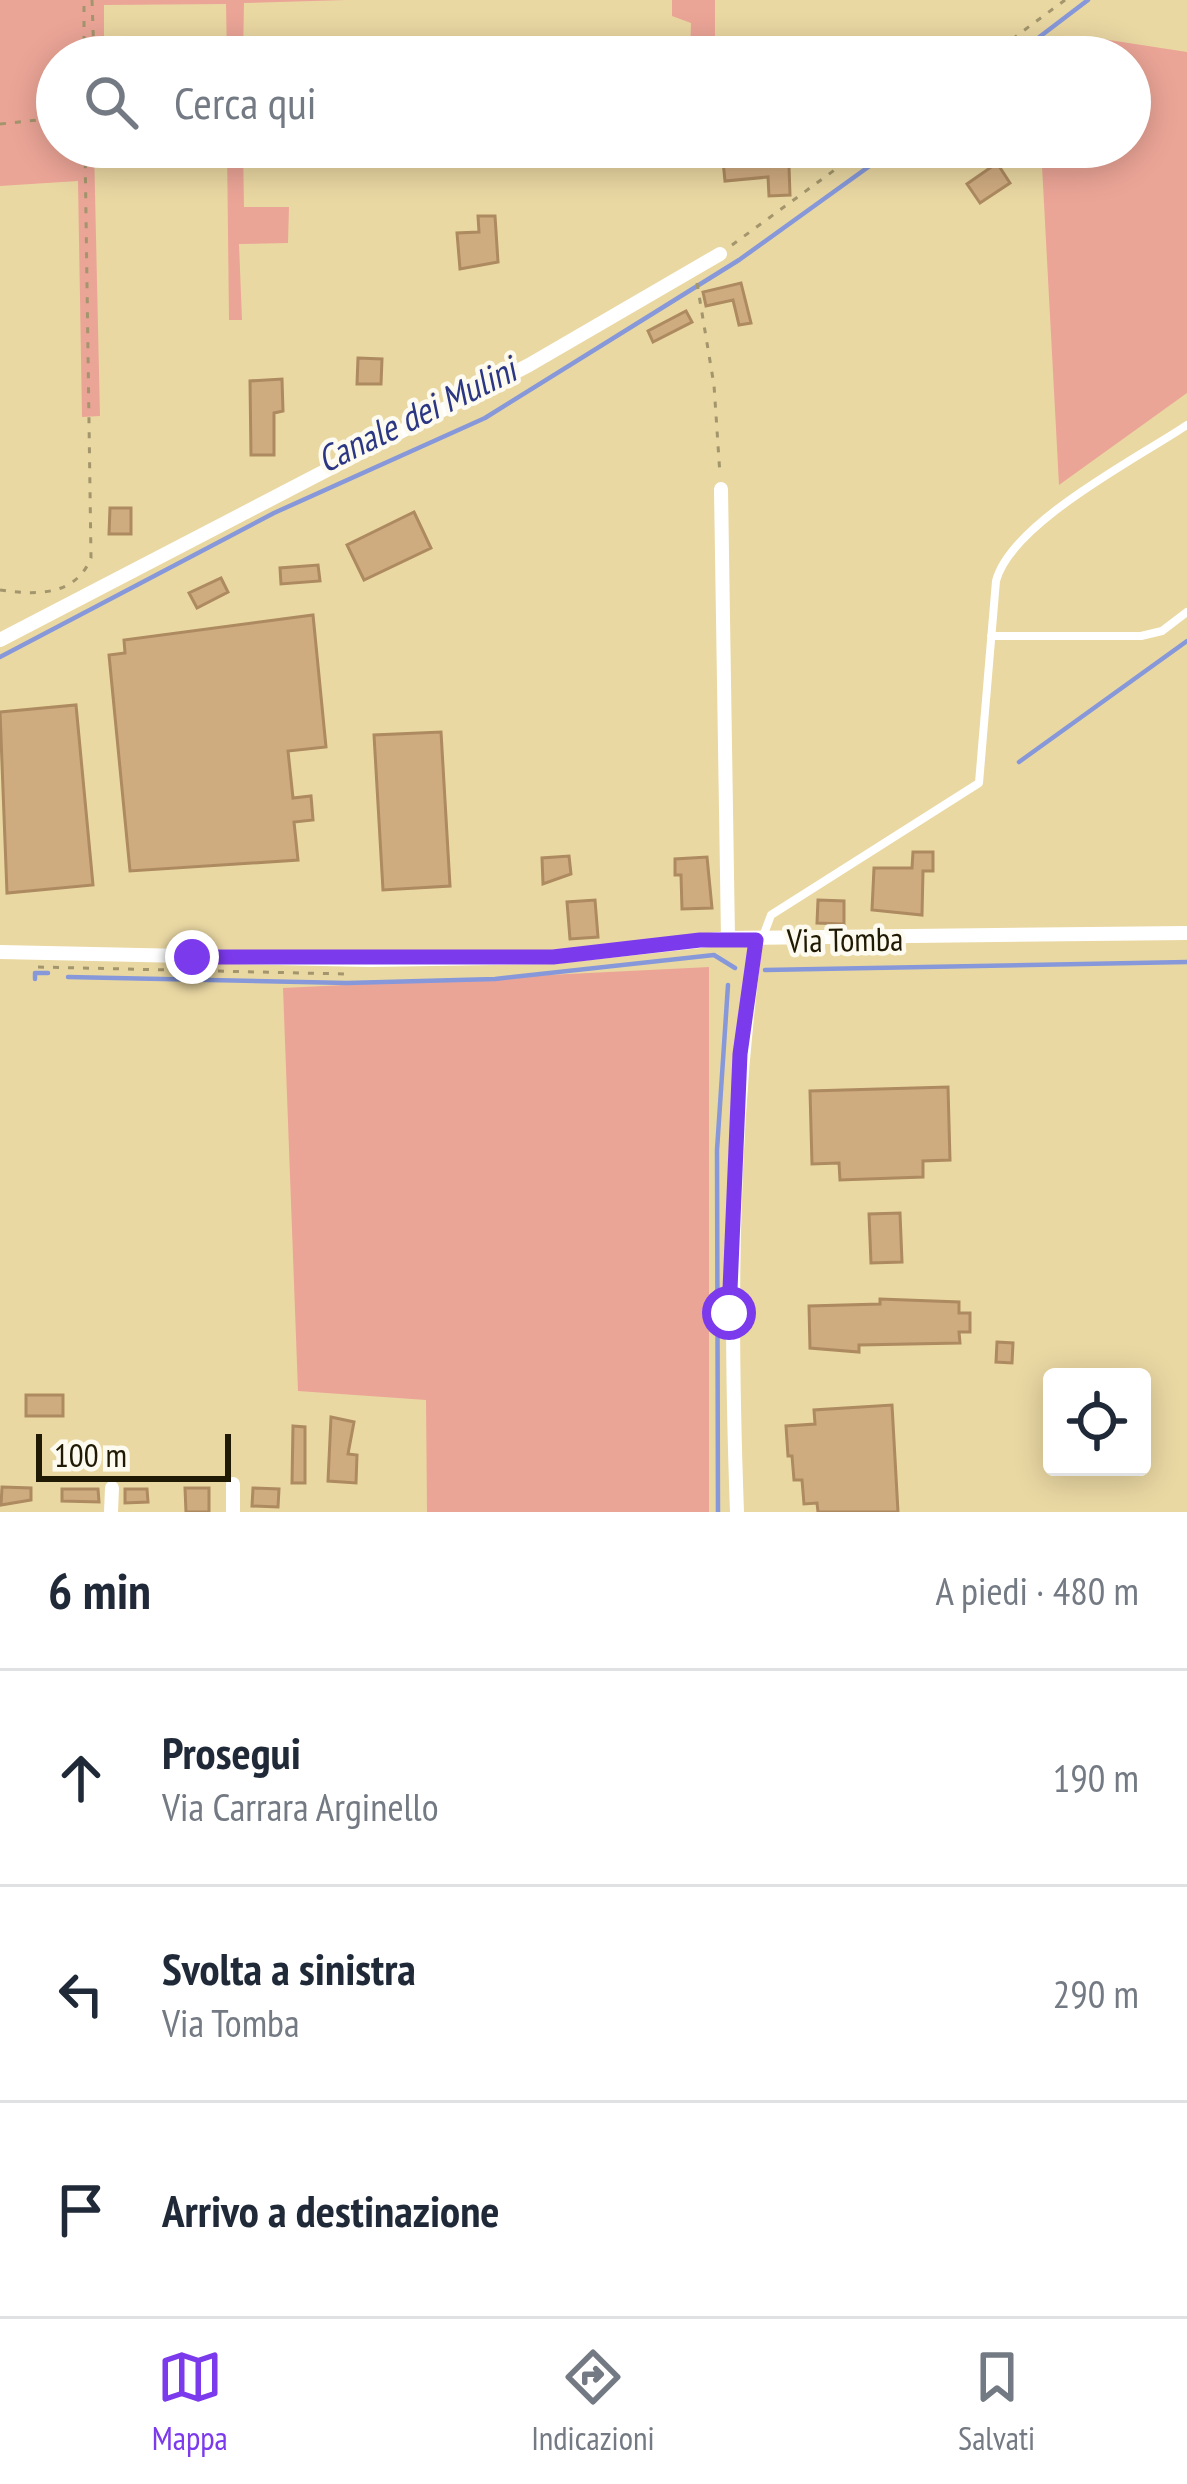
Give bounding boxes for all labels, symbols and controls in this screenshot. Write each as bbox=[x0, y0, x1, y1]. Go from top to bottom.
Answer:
search box bbox=[36, 36, 1151, 168]
icon: search bbox=[78, 69, 144, 135]
text: Cerca qui bbox=[174, 73, 317, 131]
water label: Canale dei Mulini bbox=[309, 344, 527, 482]
street label: Via Tomba bbox=[785, 916, 904, 962]
route end bbox=[165, 930, 219, 984]
route start bbox=[702, 1286, 756, 1340]
map controls bbox=[1043, 1368, 1151, 1476]
button: locate bbox=[1043, 1368, 1151, 1476]
scale bar bbox=[36, 1428, 231, 1481]
text: 100 m bbox=[54, 1433, 127, 1476]
text: 6 min bbox=[48, 1557, 151, 1623]
text: A piedi · 480 m bbox=[936, 1565, 1139, 1616]
text: Prosegui bbox=[162, 1723, 301, 1781]
icon: ahead bbox=[48, 1745, 114, 1811]
text: 190 m bbox=[1053, 1752, 1139, 1803]
text: Via Carrara Arginello bbox=[162, 1781, 439, 1832]
text: Svolta a sinistra bbox=[162, 1939, 416, 1997]
icon: left bbox=[48, 1961, 114, 2027]
text: 290 m bbox=[1053, 1968, 1139, 2019]
text: Via Tomba bbox=[162, 1997, 300, 2048]
icon: arrive bbox=[48, 2177, 114, 2243]
text: Arrivo a destinazione bbox=[162, 2181, 500, 2239]
tab: Mappa bbox=[152, 2344, 228, 2459]
tab: Indicazioni bbox=[531, 2344, 655, 2459]
tab: Salvati bbox=[958, 2344, 1035, 2459]

